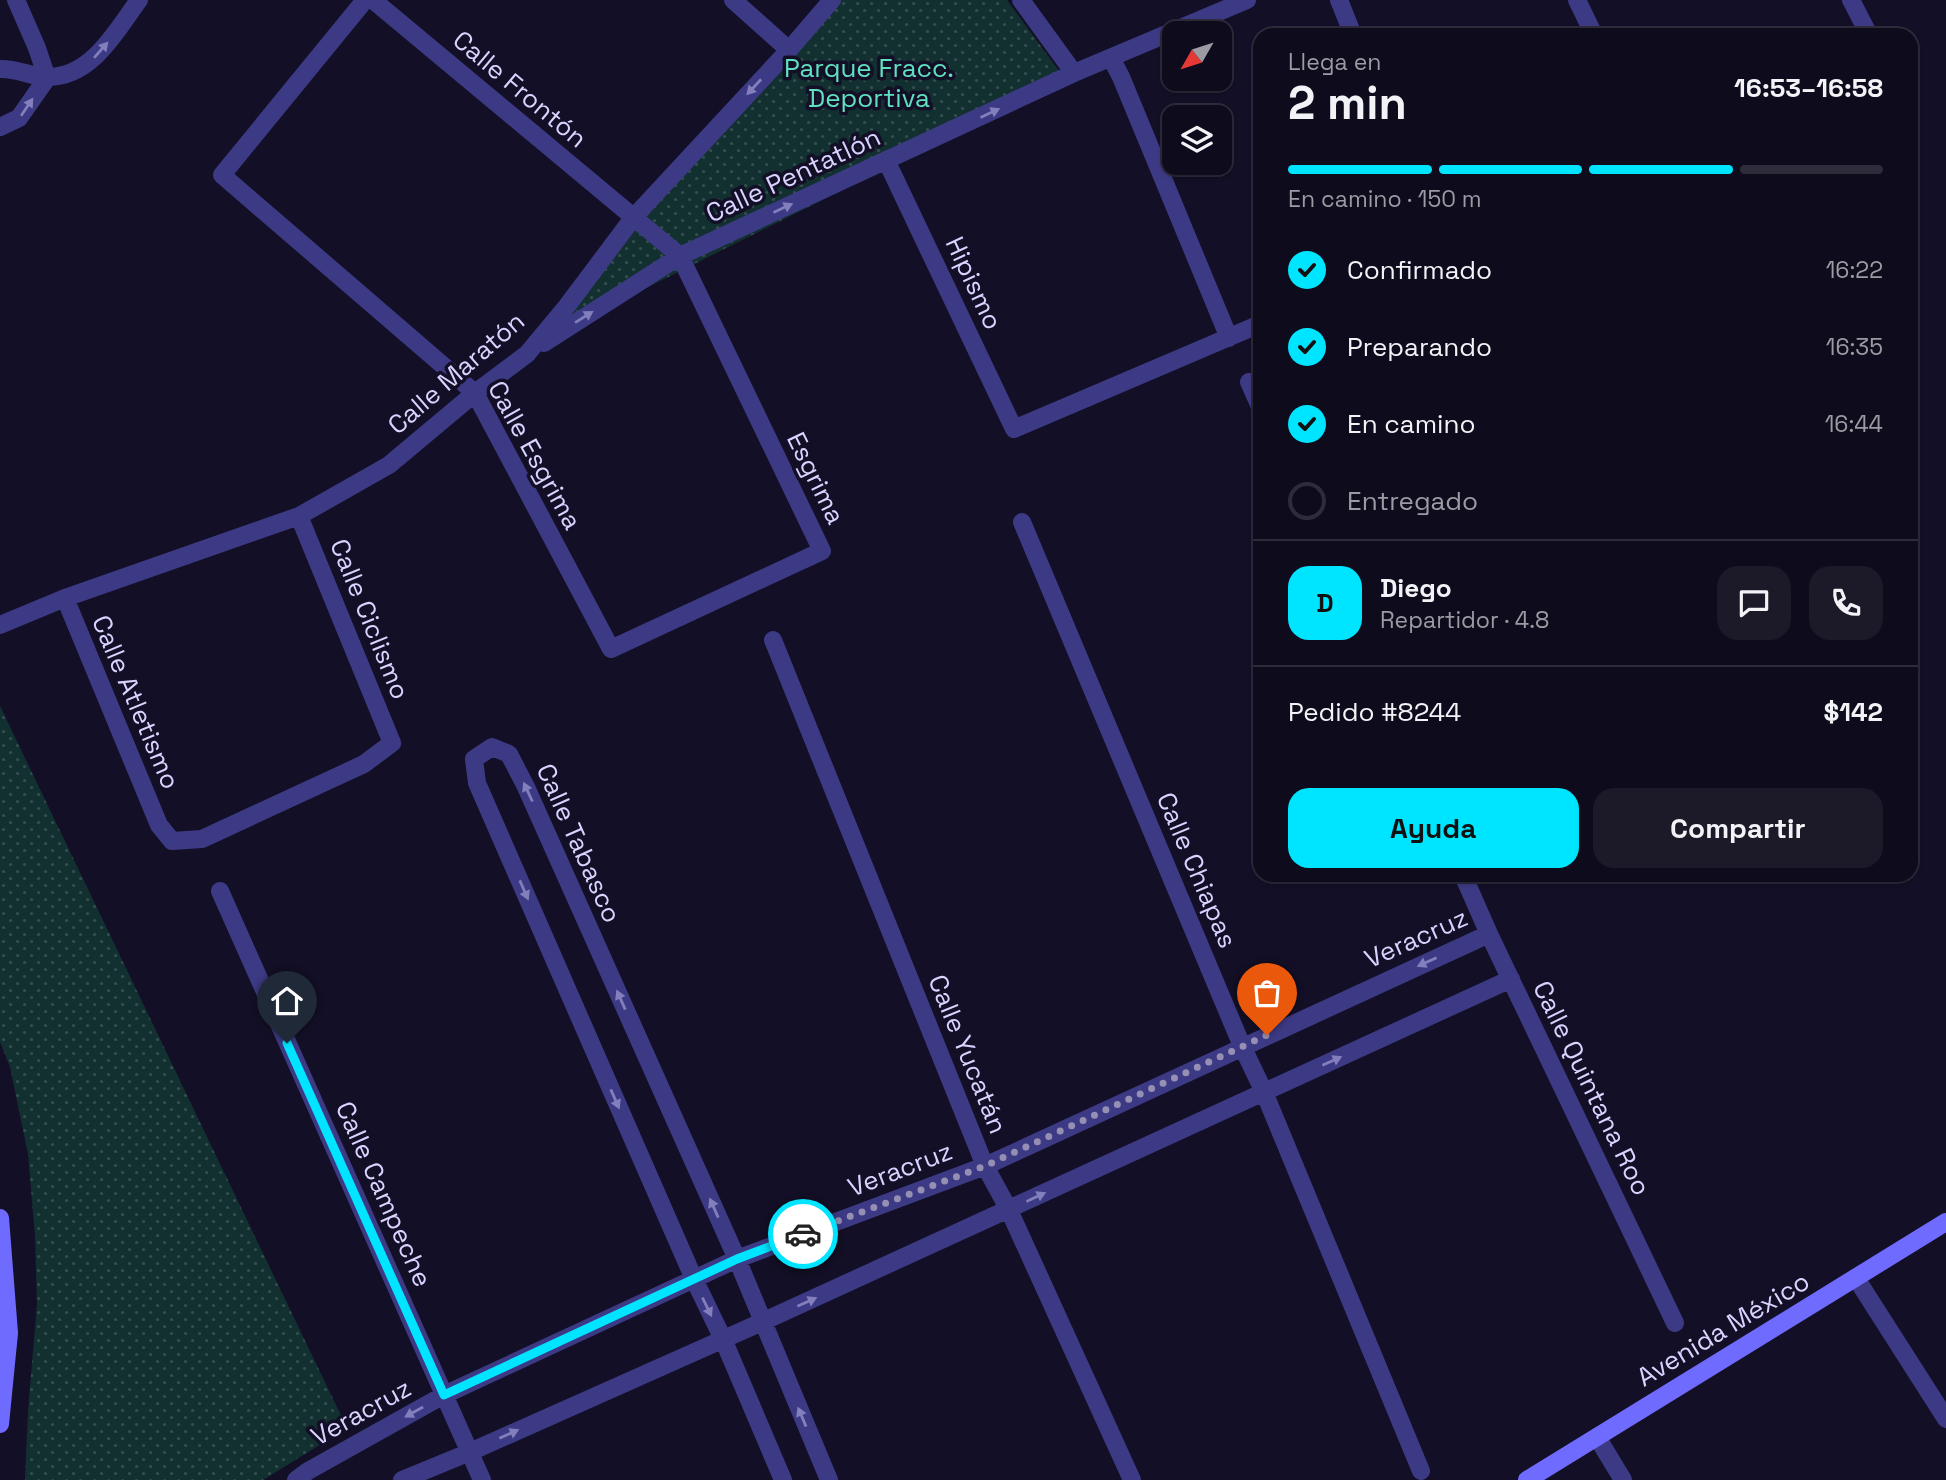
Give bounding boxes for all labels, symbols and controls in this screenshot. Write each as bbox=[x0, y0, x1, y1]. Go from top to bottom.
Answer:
north arrow bbox=[1162, 21, 1232, 91]
map controls bbox=[1162, 21, 1232, 175]
street label: Calle Frontón bbox=[446, 23, 594, 155]
one-way arrow bbox=[93, 41, 109, 59]
text: Llega en bbox=[1288, 47, 1381, 77]
park label: Parque Fracc. Deportiva bbox=[784, 51, 954, 115]
text: 16:53–16:58 bbox=[1734, 71, 1883, 105]
text: 2 min bbox=[1288, 74, 1407, 132]
one-way arrow bbox=[745, 79, 762, 96]
one-way arrow bbox=[20, 97, 33, 116]
button: layers bbox=[1162, 105, 1232, 175]
one-way arrow bbox=[979, 107, 1000, 118]
street label: Calle Pentatlón bbox=[700, 120, 886, 230]
text: En camino · 150 m bbox=[1288, 184, 1482, 214]
one-way arrow bbox=[773, 202, 793, 214]
street label: Hipismo bbox=[938, 231, 1010, 335]
icon: check bbox=[1288, 251, 1326, 289]
text: Confirmado bbox=[1347, 253, 1492, 287]
text: 16:22 bbox=[1826, 255, 1883, 285]
street label: Calle Maratón bbox=[380, 304, 532, 442]
one-way arrow bbox=[574, 310, 593, 323]
icon: check bbox=[1288, 328, 1326, 366]
text: Preparando bbox=[1347, 330, 1492, 364]
text: 16:35 bbox=[1826, 332, 1883, 362]
street label: Calle Esgrima bbox=[480, 375, 590, 535]
icon: check bbox=[1288, 405, 1326, 443]
text: En camino bbox=[1347, 407, 1476, 441]
text: 16:44 bbox=[1825, 409, 1883, 439]
street label: Esgrima bbox=[779, 426, 853, 530]
text: Entregado bbox=[1347, 484, 1478, 518]
street label: Calle Ciclismo bbox=[322, 534, 418, 704]
button: chat bbox=[1717, 566, 1791, 640]
button: phone bbox=[1809, 566, 1883, 640]
text: Diego bbox=[1380, 571, 1452, 605]
text: D bbox=[1316, 586, 1334, 620]
text: Repartidor · 4.8 bbox=[1380, 605, 1549, 635]
street label: Calle Atletismo bbox=[84, 610, 188, 794]
text: Pedido #8244 bbox=[1288, 695, 1461, 729]
text: $142 bbox=[1824, 695, 1883, 729]
street label: Calle Tabasco bbox=[529, 758, 629, 928]
one-way arrow bbox=[522, 782, 534, 802]
street label: Calle Chiapas bbox=[1149, 787, 1245, 953]
button: Ayuda bbox=[1288, 788, 1579, 868]
button: Compartir bbox=[1593, 788, 1883, 868]
one-way arrow bbox=[519, 880, 530, 901]
street label: Veracruz bbox=[1359, 900, 1473, 976]
one-way arrow bbox=[1417, 956, 1437, 968]
pin bbox=[1237, 963, 1297, 1035]
street label: Calle Yucatán bbox=[921, 970, 1015, 1138]
pin bbox=[257, 971, 317, 1043]
icon: bag bbox=[1248, 974, 1286, 1012]
street label: Calle Quintana Roo bbox=[1525, 975, 1659, 1201]
icon: home bbox=[268, 982, 306, 1020]
one-way arrow bbox=[615, 990, 627, 1010]
one-way arrow bbox=[1322, 1055, 1342, 1067]
one-way arrow bbox=[609, 1089, 621, 1109]
street label: Calle Campeche bbox=[328, 1096, 440, 1292]
street label: Veracruz bbox=[843, 1134, 957, 1204]
one-way arrow bbox=[1026, 1191, 1046, 1203]
one-way arrow bbox=[708, 1197, 719, 1218]
courier bbox=[768, 1199, 838, 1269]
icon: car bbox=[784, 1215, 822, 1253]
street label: Avenida México bbox=[1630, 1264, 1816, 1394]
one-way arrow bbox=[797, 1296, 817, 1308]
one-way arrow bbox=[702, 1297, 713, 1317]
street label: Veracruz bbox=[305, 1371, 417, 1453]
one-way arrow bbox=[404, 1406, 423, 1418]
one-way arrow bbox=[797, 1406, 808, 1427]
one-way arrow bbox=[499, 1428, 520, 1439]

